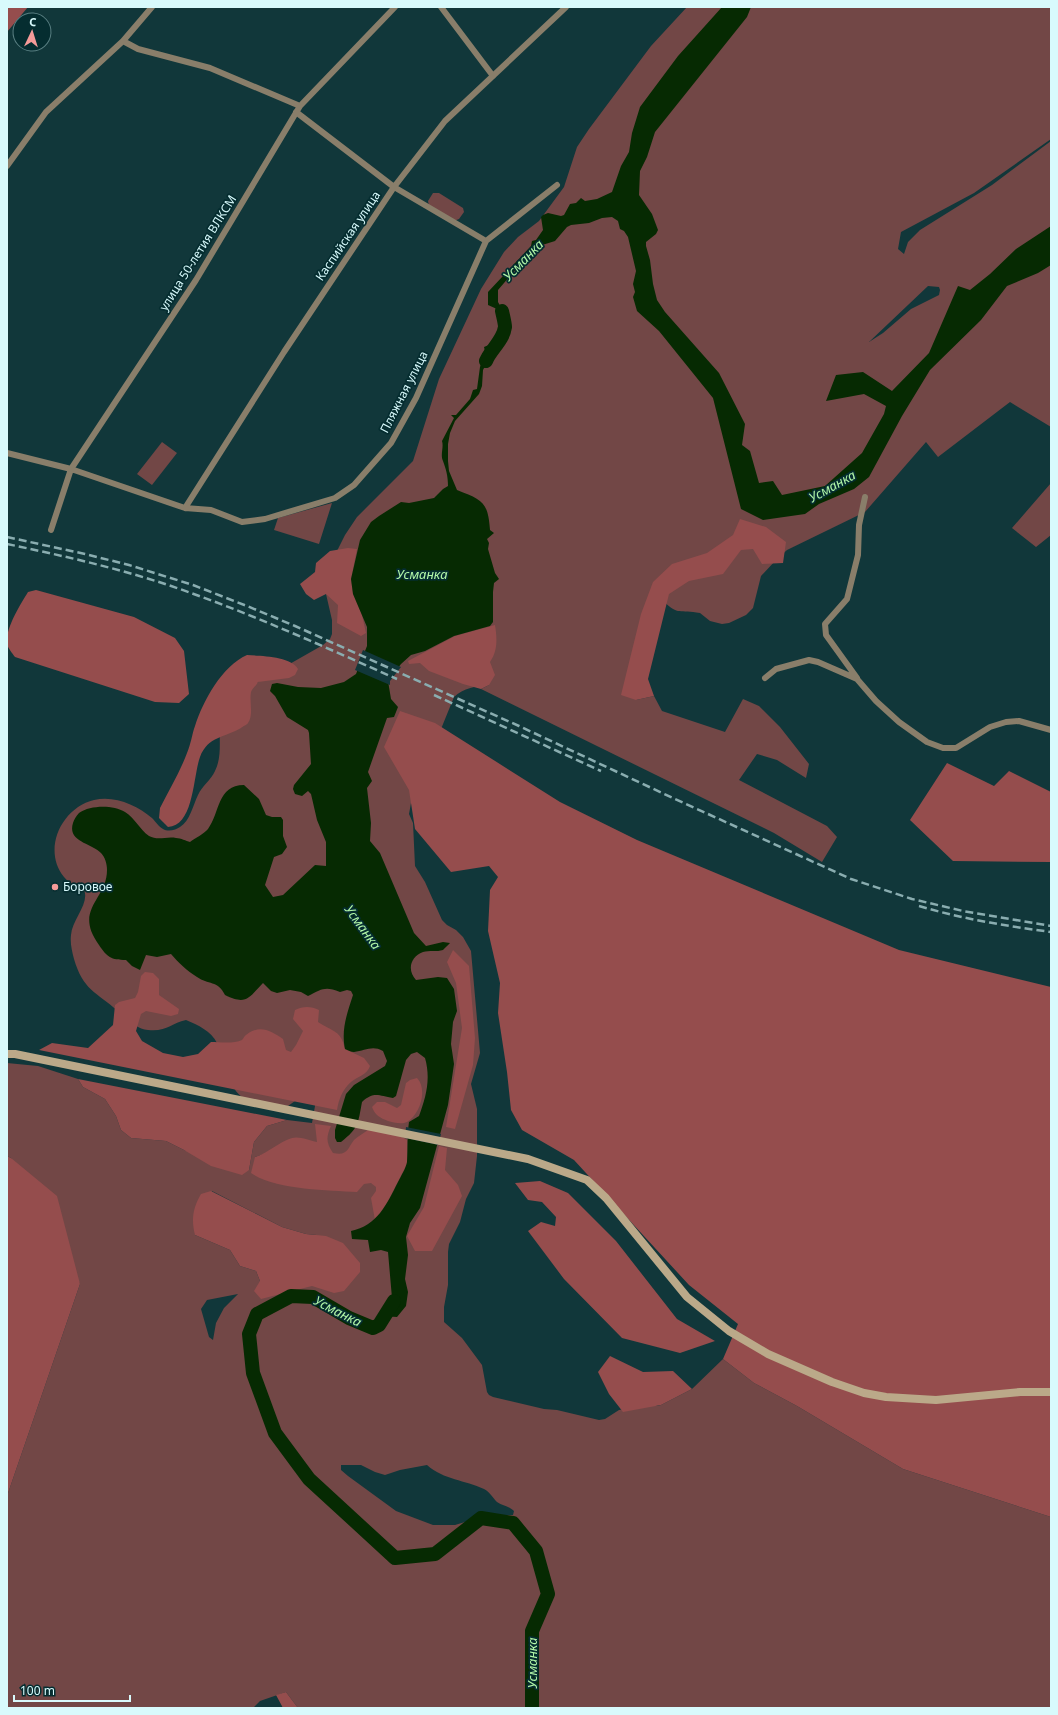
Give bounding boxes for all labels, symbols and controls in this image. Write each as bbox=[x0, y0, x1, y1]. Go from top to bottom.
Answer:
north arrow bbox=[12, 12, 52, 52]
text: С bbox=[29, 14, 37, 29]
street label: Каспийская улица bbox=[311, 187, 384, 284]
street label: улица 50-летия ВЛКСМ bbox=[155, 192, 240, 314]
water label: Усманка bbox=[499, 235, 548, 285]
street label: Пляжная улица bbox=[376, 348, 432, 436]
water label: Усманка bbox=[805, 465, 859, 506]
water label: Усманка bbox=[396, 565, 448, 583]
place label: Боровое bbox=[63, 878, 113, 895]
marker: Боровое bbox=[50, 882, 60, 892]
water label: Усманка bbox=[341, 901, 386, 953]
water label: Усманка bbox=[311, 1291, 365, 1331]
water label: Усманка bbox=[523, 1637, 541, 1689]
scale bar bbox=[14, 1677, 130, 1703]
text: 100 m bbox=[20, 1682, 55, 1699]

